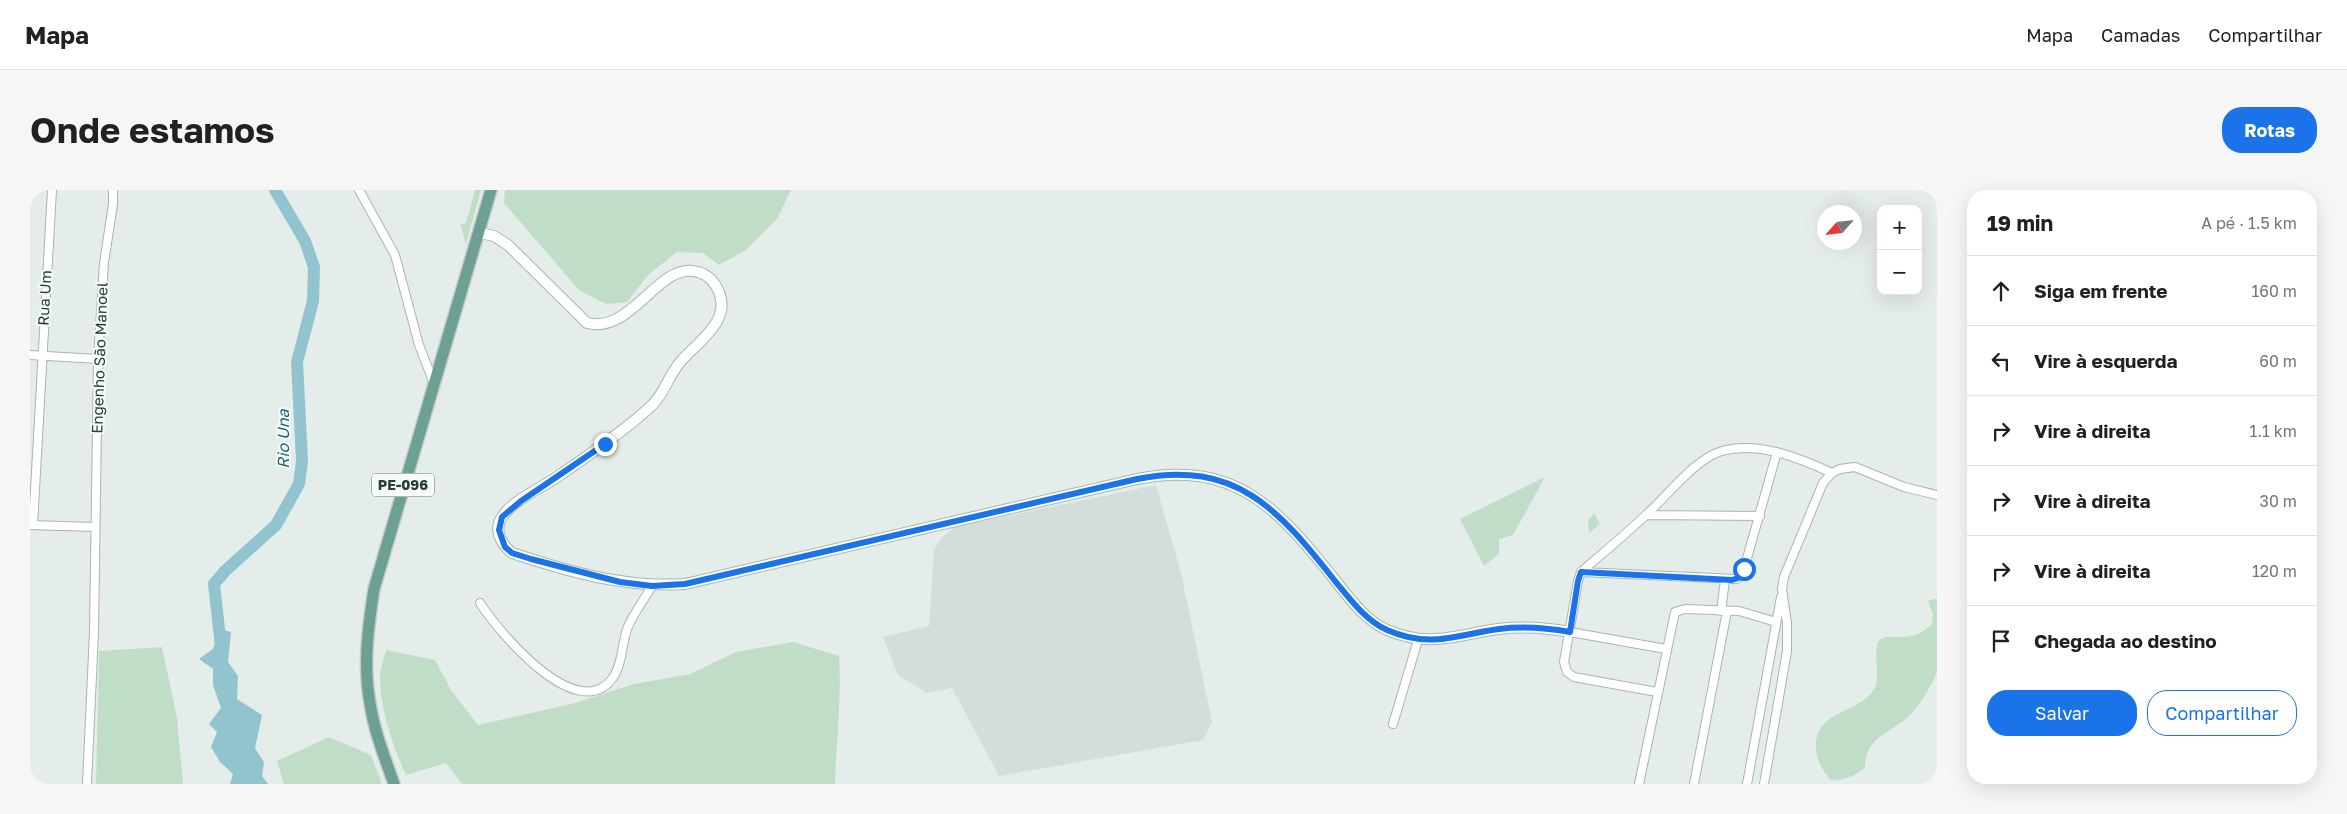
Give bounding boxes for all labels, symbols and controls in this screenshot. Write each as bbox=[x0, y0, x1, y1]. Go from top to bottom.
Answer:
text: Mapa bbox=[25, 20, 89, 49]
text: Mapa bbox=[2026, 24, 2073, 46]
text: Camadas bbox=[2101, 24, 2180, 46]
text: Compartilhar bbox=[2208, 24, 2322, 46]
button: Rotas bbox=[2222, 107, 2317, 153]
text: Onde estamos bbox=[30, 109, 275, 151]
north arrow bbox=[1817, 205, 1862, 250]
map controls bbox=[1877, 205, 1922, 295]
button: + bbox=[1877, 205, 1922, 250]
text: 19 min bbox=[1987, 210, 2053, 236]
text: A pé · 1.5 km bbox=[2201, 213, 2297, 233]
button: − bbox=[1877, 250, 1922, 295]
street label: Rua Um bbox=[34, 270, 54, 326]
icon: ahead bbox=[1987, 277, 2015, 305]
text: Siga em frente bbox=[2034, 279, 2168, 302]
text: 160 m bbox=[2251, 281, 2297, 301]
street label: Engenho São Manoel bbox=[87, 282, 111, 434]
icon: left bbox=[1987, 347, 2015, 375]
text: Vire à esquerda bbox=[2034, 349, 2177, 372]
text: 60 m bbox=[2259, 351, 2297, 371]
water label: Rio Una bbox=[273, 408, 293, 469]
icon: right bbox=[1987, 417, 2015, 445]
text: Vire à direita bbox=[2034, 419, 2151, 442]
text: 1.1 km bbox=[2249, 421, 2297, 441]
route end bbox=[594, 433, 617, 456]
road number: PE-096 bbox=[372, 474, 434, 496]
icon: right bbox=[1987, 487, 2015, 515]
text: Vire à direita bbox=[2034, 489, 2151, 512]
text: 30 m bbox=[2260, 491, 2297, 511]
icon: right bbox=[1987, 557, 2015, 585]
route start bbox=[1733, 558, 1756, 581]
text: Vire à direita bbox=[2034, 559, 2151, 582]
text: 120 m bbox=[2252, 561, 2297, 581]
icon: arrive bbox=[1987, 627, 2015, 655]
text: Chegada ao destino bbox=[2034, 629, 2217, 652]
button: Salvar bbox=[1987, 690, 2137, 736]
button: Compartilhar bbox=[2147, 690, 2297, 736]

